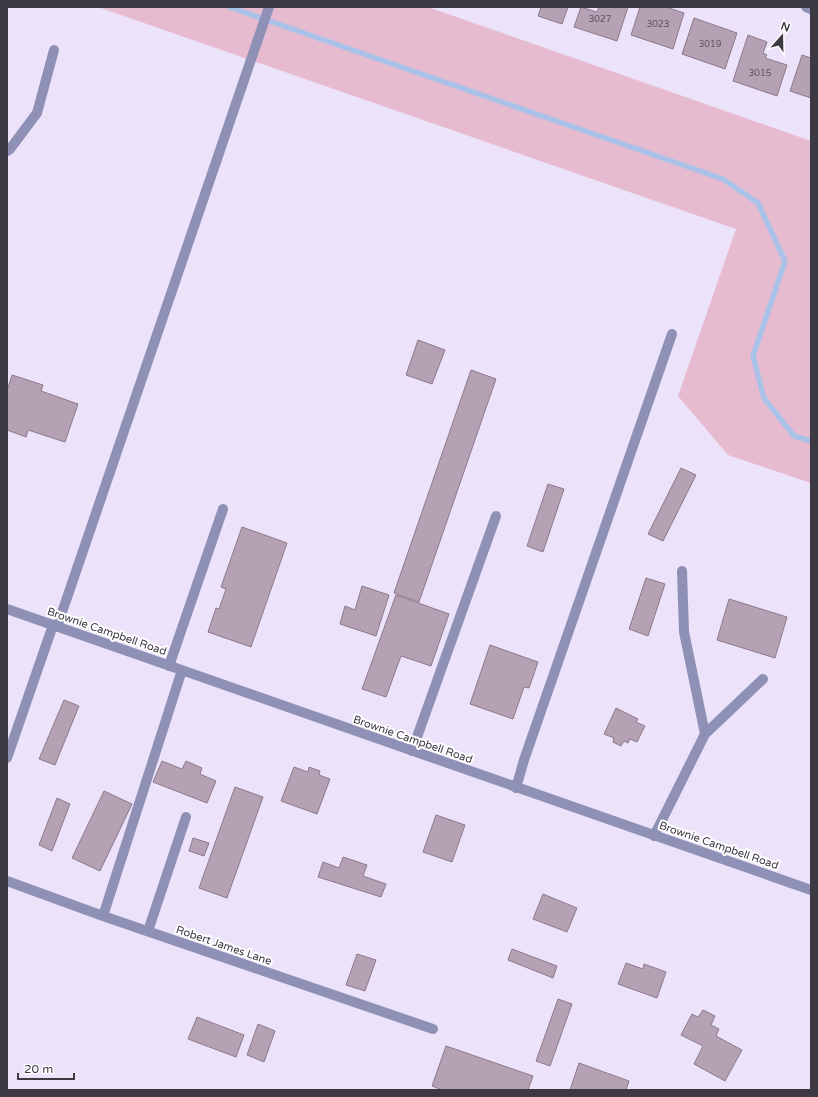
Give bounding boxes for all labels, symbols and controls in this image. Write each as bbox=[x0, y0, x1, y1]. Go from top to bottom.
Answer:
house number: 3027 bbox=[589, 14, 612, 25]
north arrow bbox=[762, 16, 802, 56]
house number: 3023 bbox=[647, 19, 669, 30]
text: N bbox=[779, 19, 792, 35]
house number: 3019 bbox=[699, 39, 722, 50]
house number: 3015 bbox=[749, 68, 772, 79]
street label: Brownie Campbell Road bbox=[45, 605, 168, 658]
street label: Brownie Campbell Road bbox=[351, 713, 474, 766]
street label: Brownie Campbell Road bbox=[657, 819, 780, 872]
street label: Robert James Lane bbox=[174, 923, 273, 968]
scale bar bbox=[18, 1055, 74, 1081]
text: 20 m bbox=[24, 1062, 53, 1076]

